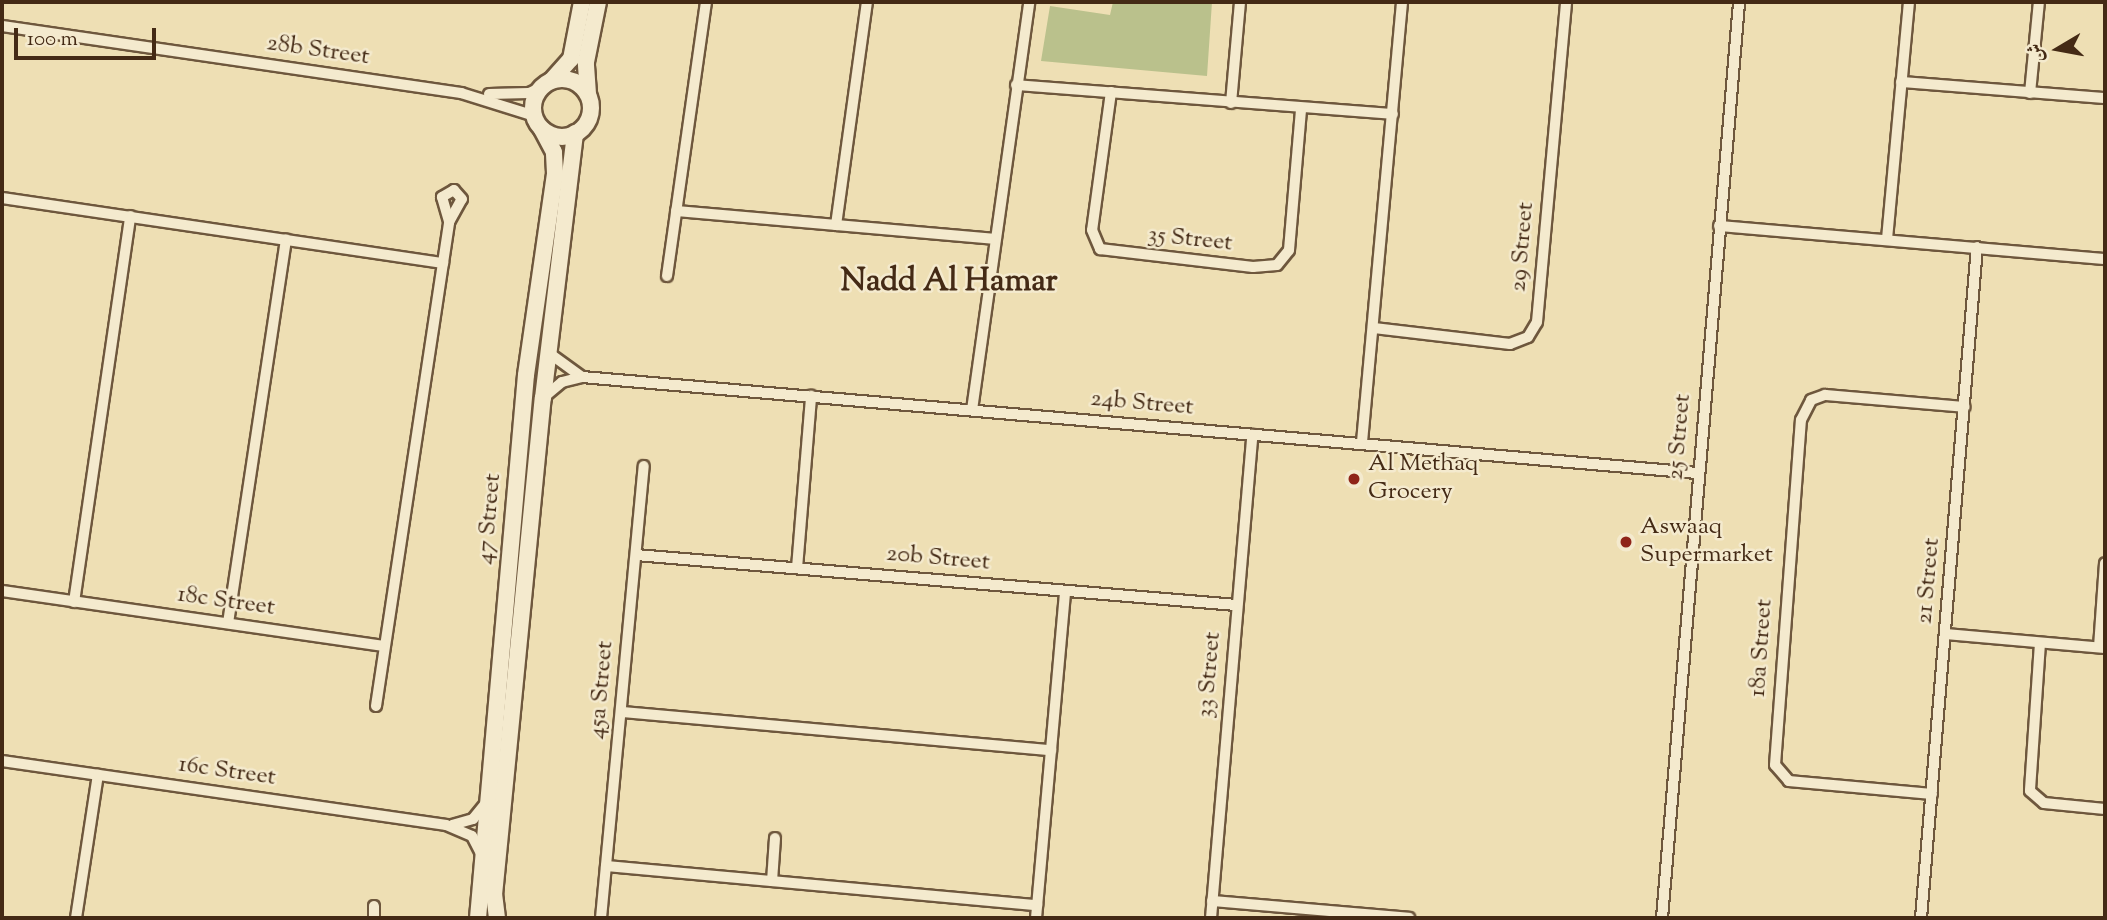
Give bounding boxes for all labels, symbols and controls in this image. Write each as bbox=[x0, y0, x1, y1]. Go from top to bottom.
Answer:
scale bar bbox=[18, 14, 159, 58]
north arrow bbox=[2023, 14, 2093, 84]
text: 100 m bbox=[27, 25, 78, 55]
street label: 28b Street bbox=[265, 30, 371, 72]
text: ش bbox=[2022, 41, 2052, 64]
street label: 29 Street bbox=[1505, 201, 1541, 293]
street label: 35 Street bbox=[1146, 221, 1234, 259]
district label: Nadd Al Hamar bbox=[841, 263, 1057, 301]
street label: 24b Street bbox=[1089, 385, 1195, 423]
street label: 25 Street bbox=[1662, 393, 1698, 481]
place label: Al Methaq Grocery bbox=[1368, 451, 1478, 507]
marker: Al Methaq Grocery bbox=[1346, 471, 1362, 487]
street label: 47 Street bbox=[472, 472, 508, 566]
place label: Aswaaq Supermarket bbox=[1640, 514, 1773, 570]
marker: Aswaaq Supermarket bbox=[1618, 534, 1634, 550]
street label: 21 Street bbox=[1911, 537, 1947, 625]
street label: 20b Street bbox=[885, 540, 991, 578]
street label: 18c Street bbox=[175, 581, 277, 623]
street label: 18a Street bbox=[1744, 598, 1780, 698]
street label: 33 Street bbox=[1192, 631, 1228, 719]
street label: 45a Street bbox=[583, 640, 621, 740]
street label: 16c Street bbox=[176, 751, 278, 793]

